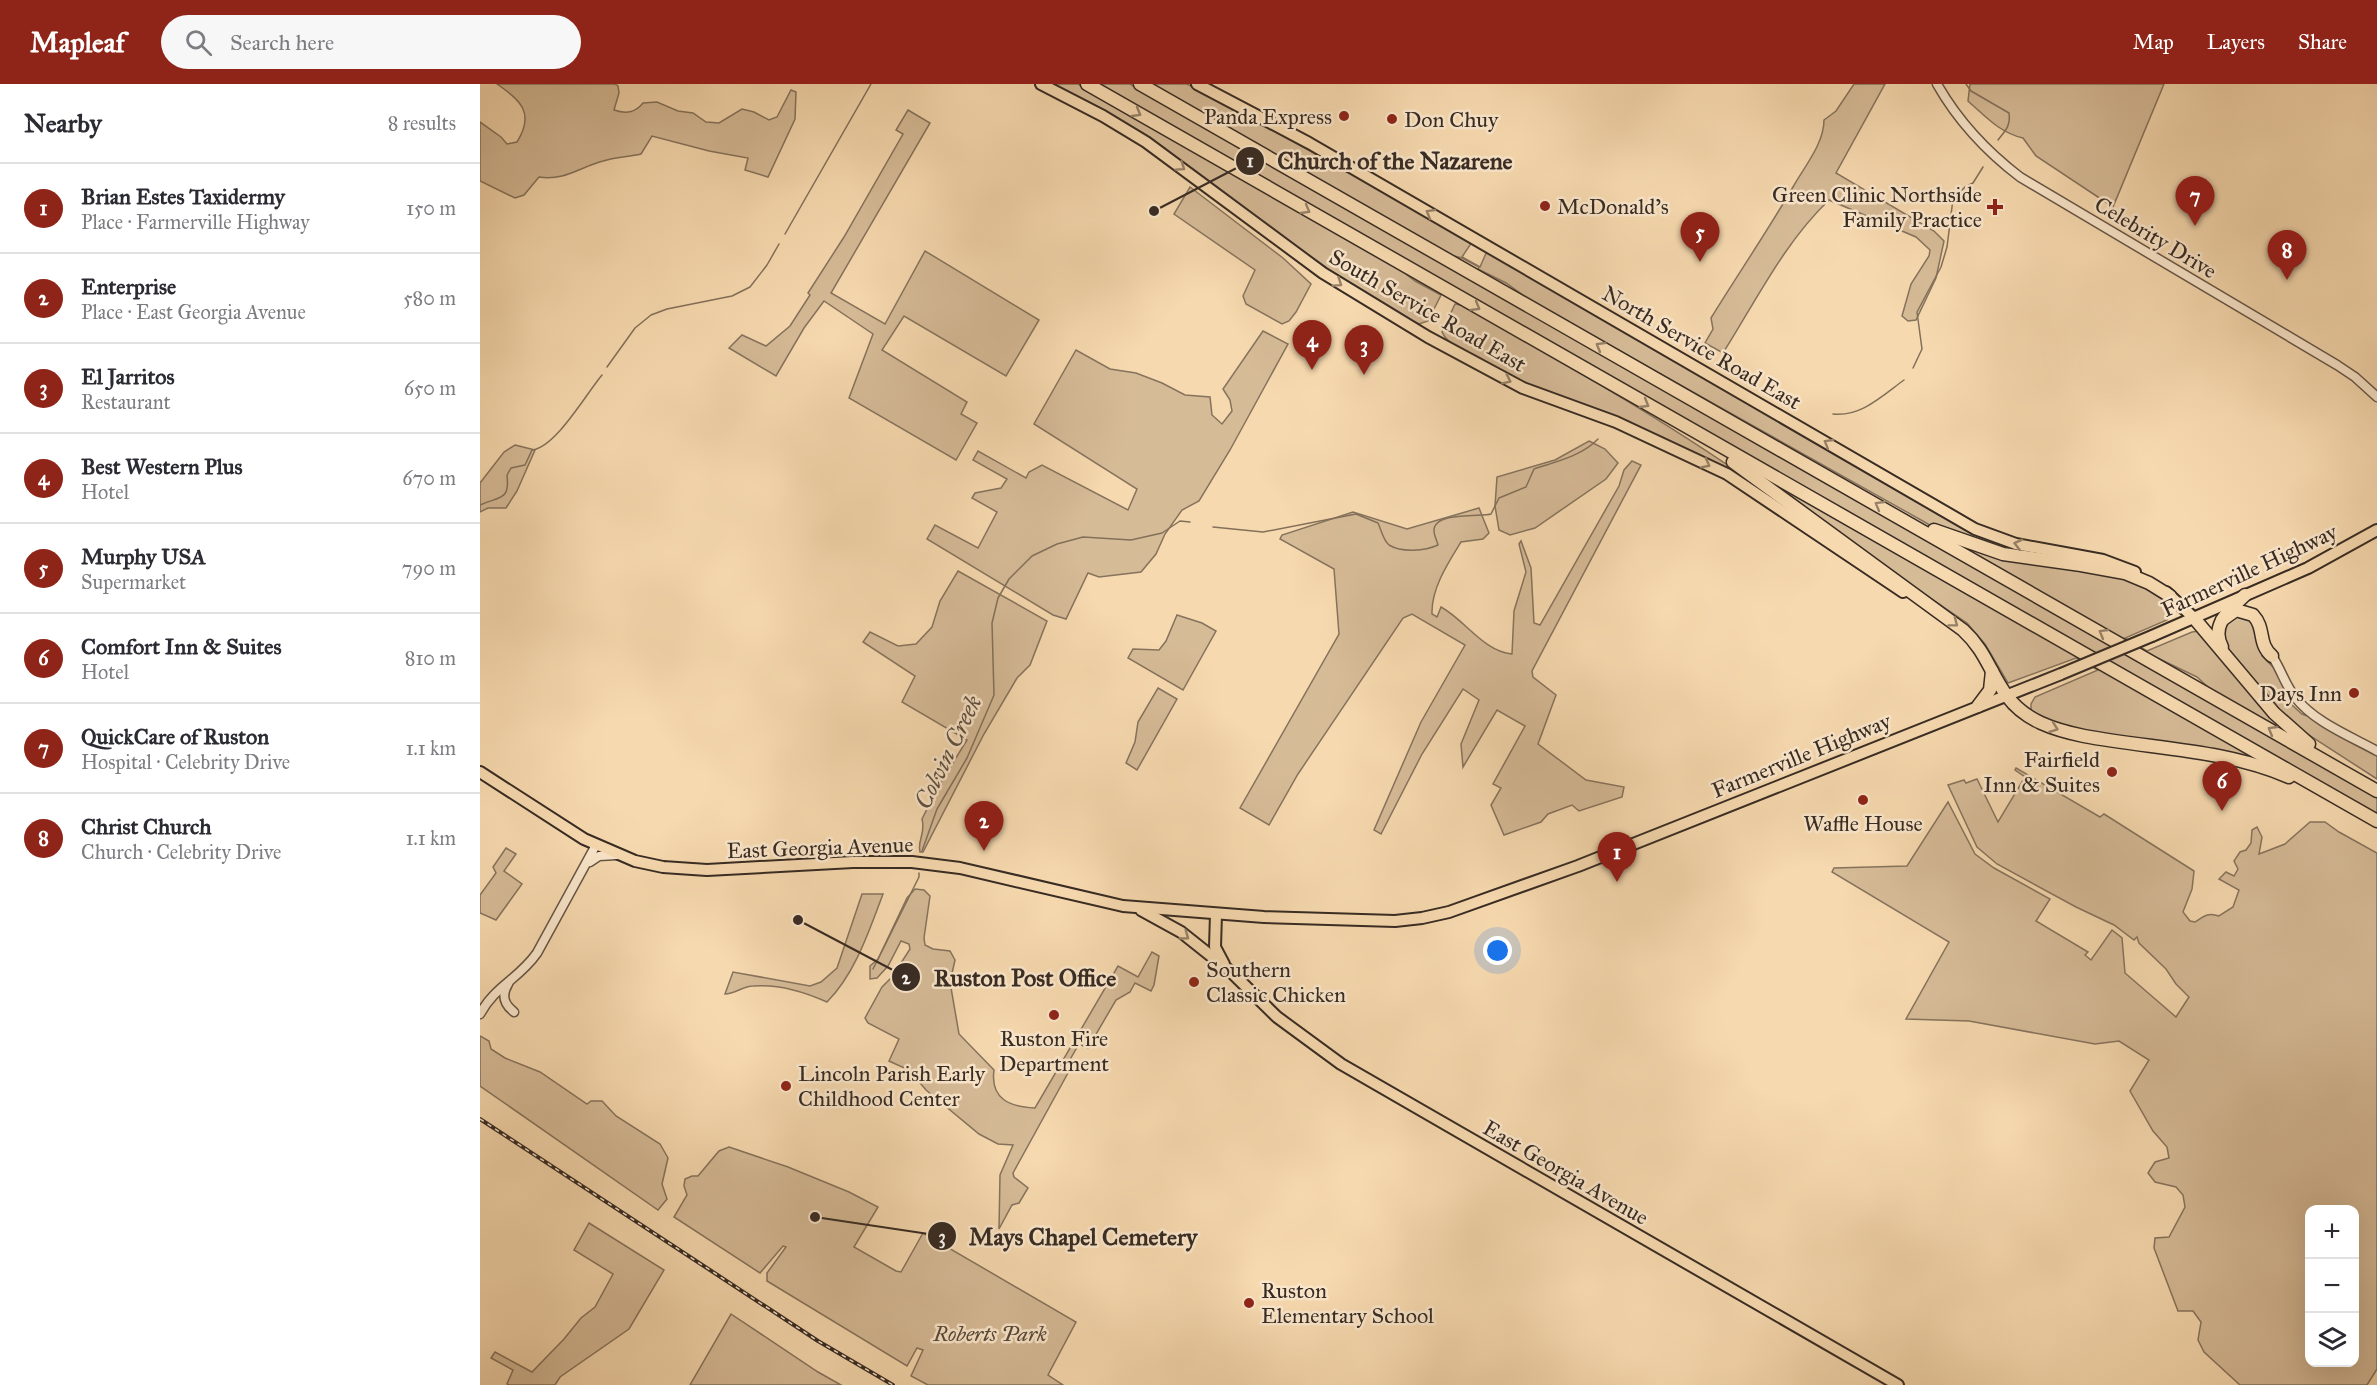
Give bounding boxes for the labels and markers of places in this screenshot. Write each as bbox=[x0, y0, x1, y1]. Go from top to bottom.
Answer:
place label: Panda Express bbox=[1204, 103, 1332, 130]
place label: Don Chuy bbox=[1404, 106, 1499, 133]
marker: Panda Express bbox=[1337, 109, 1351, 123]
marker: Don Chuy bbox=[1385, 112, 1399, 126]
callout: Church of the Nazarene bbox=[1235, 140, 1525, 182]
pin: 7 bbox=[2176, 176, 2214, 226]
place label: Green Clinic Northside Family Practice bbox=[1772, 181, 1982, 233]
place label: McDonald's bbox=[1557, 193, 1669, 220]
marker: Green Clinic Northside Family Practice bbox=[1986, 198, 2004, 216]
marker: McDonald's bbox=[1538, 199, 1552, 213]
pin: 5 bbox=[1680, 212, 1720, 262]
pin: 8 bbox=[2268, 230, 2306, 280]
pin: 4 bbox=[1292, 320, 1332, 370]
pin: 3 bbox=[1344, 326, 1384, 375]
place label: Days Inn bbox=[2259, 680, 2342, 707]
marker: Days Inn bbox=[2347, 686, 2361, 700]
place label: Fairfield Inn & Suites bbox=[1983, 746, 2100, 798]
pin: 6 bbox=[2202, 762, 2242, 811]
marker: Fairfield Inn & Suites bbox=[2105, 765, 2119, 779]
marker: Waffle House bbox=[1856, 793, 1870, 807]
pin: 2 bbox=[964, 802, 1004, 851]
place label: Waffle House bbox=[1803, 810, 1923, 837]
pin: 1 bbox=[1598, 832, 1636, 882]
callout: Ruston Post Office bbox=[891, 956, 1128, 998]
place label: Southern Classic Chicken bbox=[1206, 956, 1346, 1008]
marker: Southern Classic Chicken bbox=[1187, 975, 1201, 989]
marker: Ruston Fire Department bbox=[1047, 1008, 1061, 1022]
place label: Ruston Fire Department bbox=[999, 1025, 1109, 1077]
place label: Lincoln Parish Early Childhood Center bbox=[798, 1060, 986, 1112]
marker: Lincoln Parish Early Childhood Center bbox=[779, 1079, 793, 1093]
callout: Mays Chapel Cemetery bbox=[927, 1215, 1209, 1257]
place label: Ruston Elementary School bbox=[1261, 1277, 1434, 1329]
marker: Ruston Elementary School bbox=[1242, 1296, 1256, 1310]

